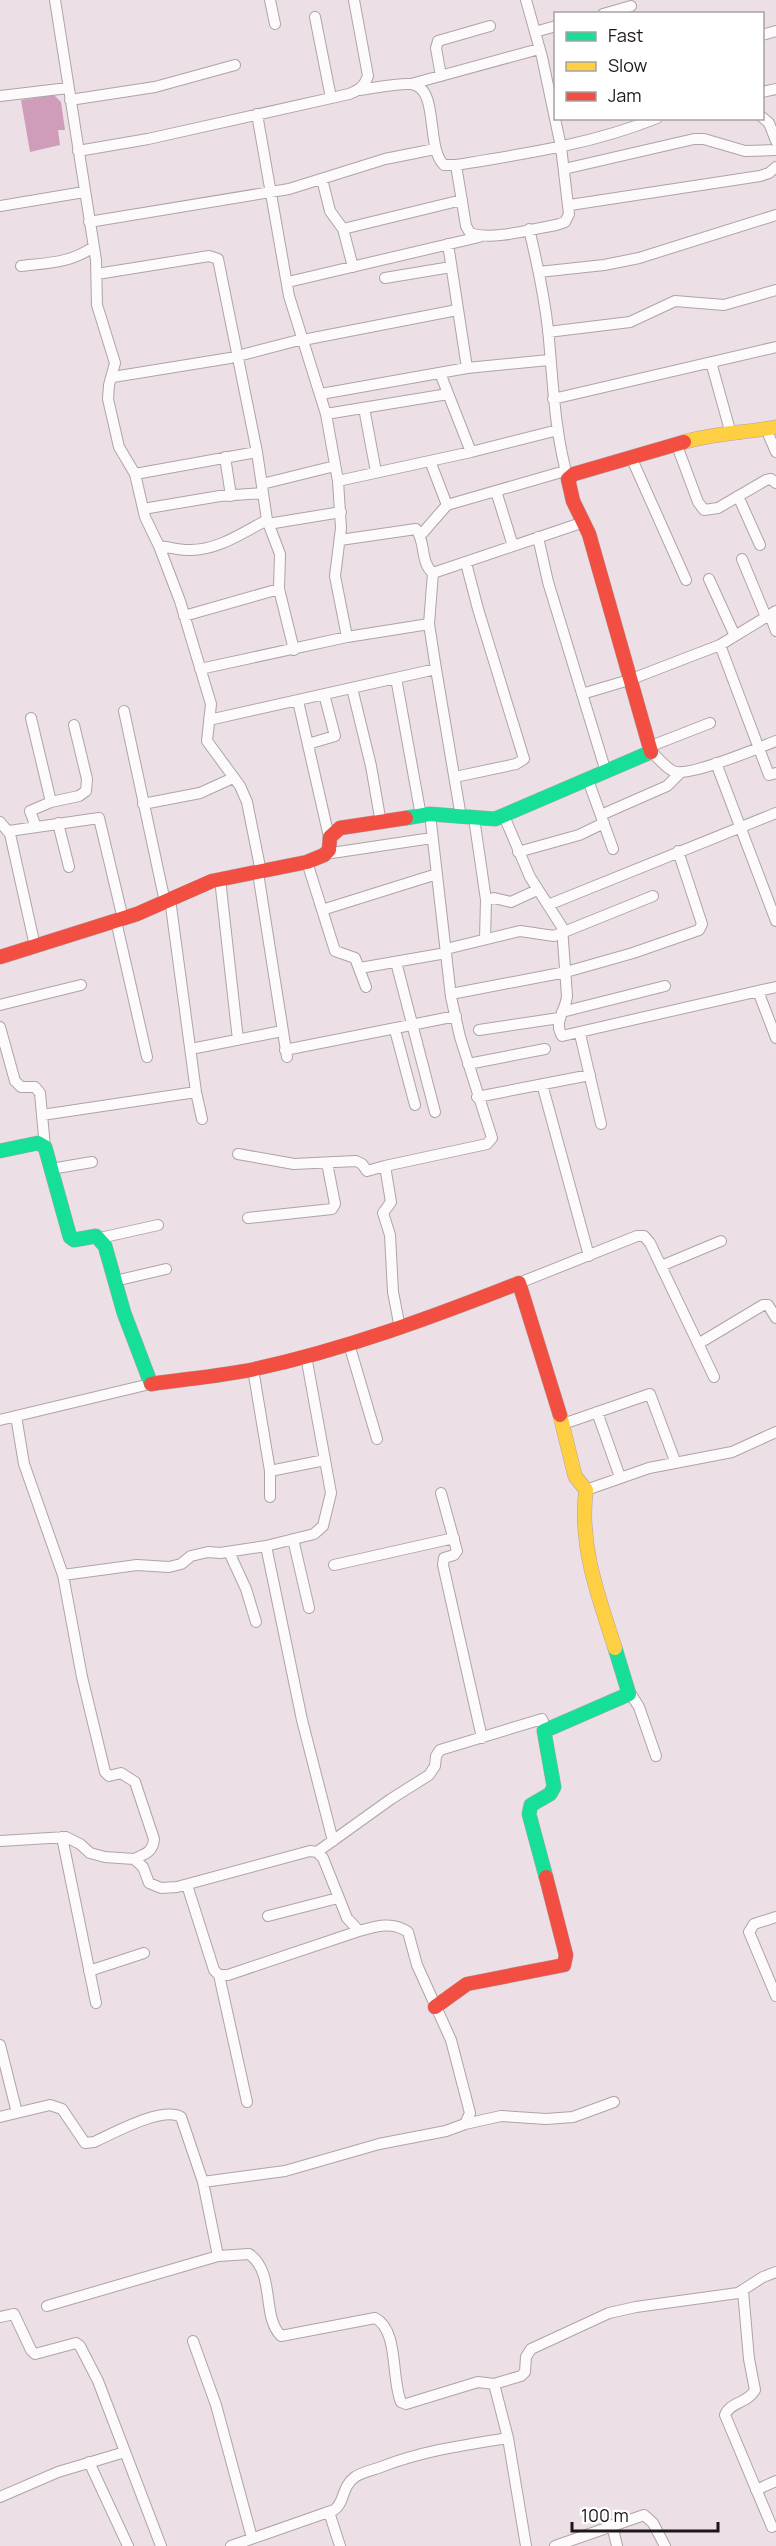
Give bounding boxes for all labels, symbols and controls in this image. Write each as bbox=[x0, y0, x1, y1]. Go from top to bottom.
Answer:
legend bbox=[554, 12, 764, 120]
text: Fast bbox=[608, 23, 643, 47]
text: Slow bbox=[608, 53, 648, 77]
text: Jam bbox=[608, 83, 642, 107]
scale bar bbox=[572, 2495, 718, 2533]
text: 100 m bbox=[581, 2503, 629, 2527]

